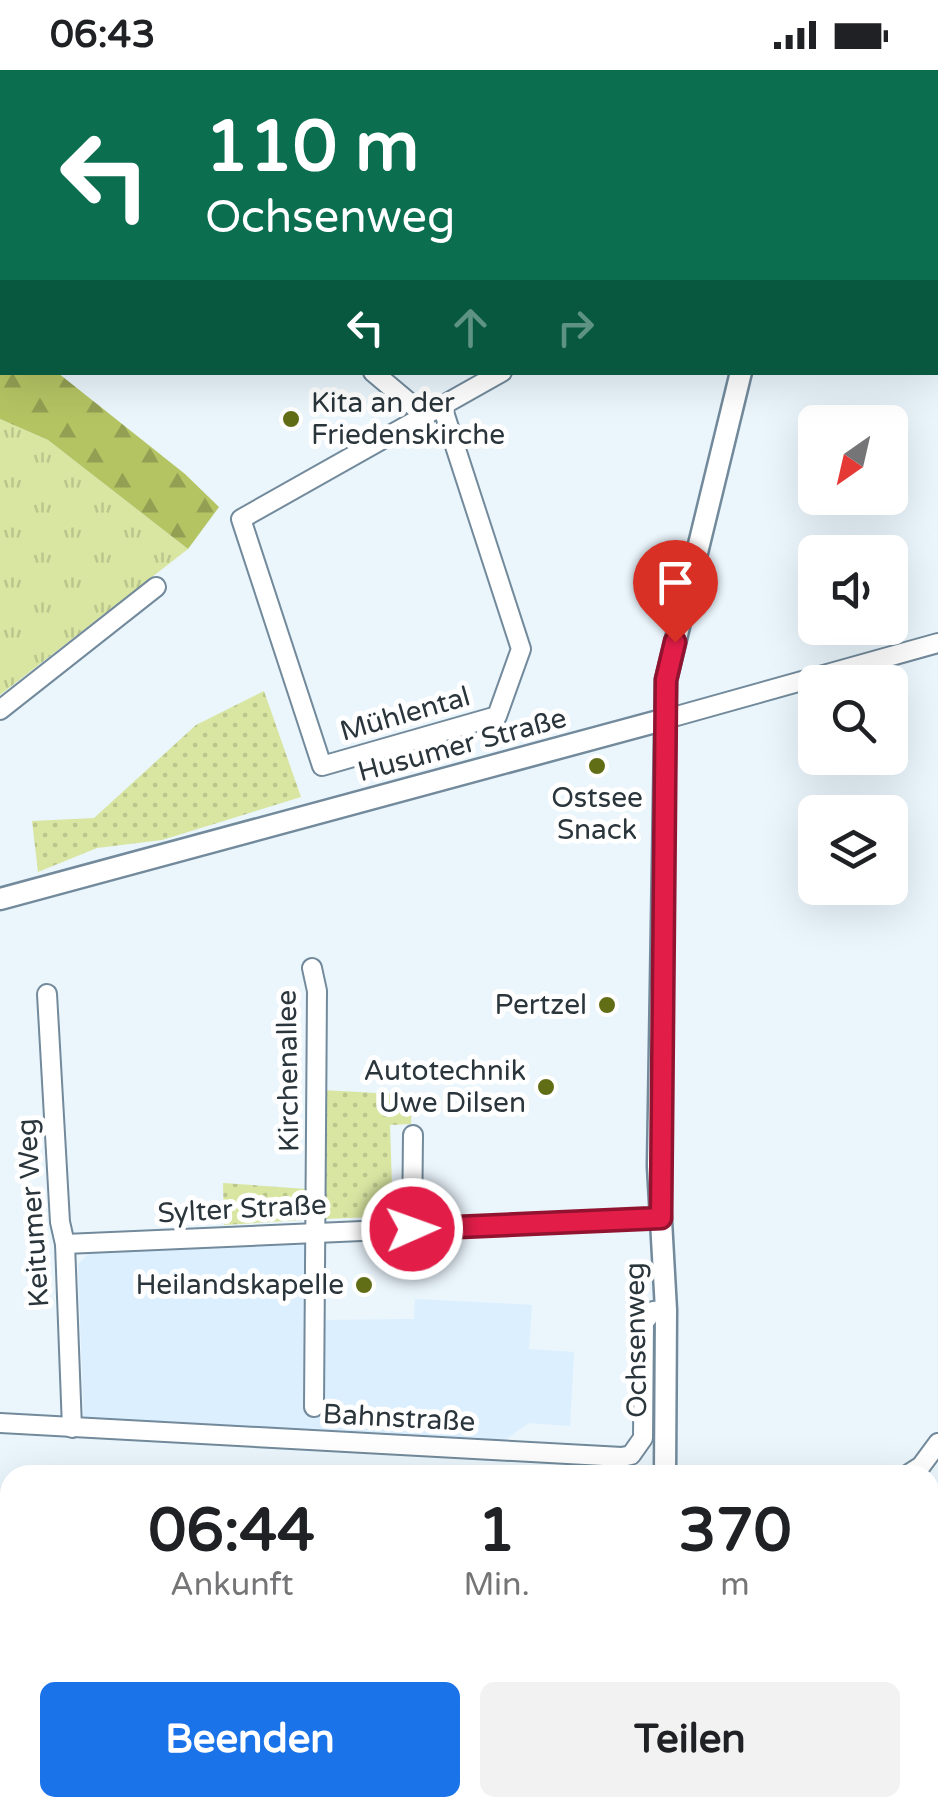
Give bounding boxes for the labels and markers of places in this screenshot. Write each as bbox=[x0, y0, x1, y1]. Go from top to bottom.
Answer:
place label: Kita an der Friedenskirche bbox=[311, 386, 505, 452]
marker: Kita an der Friedenskirche bbox=[280, 408, 302, 430]
pin bbox=[633, 540, 718, 643]
marker: Ostsee Snack bbox=[586, 755, 608, 777]
place label: Ostsee Snack bbox=[551, 781, 643, 847]
place label: Pertzel bbox=[495, 988, 587, 1022]
marker: Pertzel bbox=[596, 994, 618, 1016]
place label: Autotechnik Uwe Dilsen bbox=[363, 1054, 526, 1120]
marker: Autotechnik Uwe Dilsen bbox=[535, 1076, 557, 1098]
place label: Heilandskapelle bbox=[136, 1268, 344, 1302]
marker: Heilandskapelle bbox=[353, 1274, 375, 1296]

